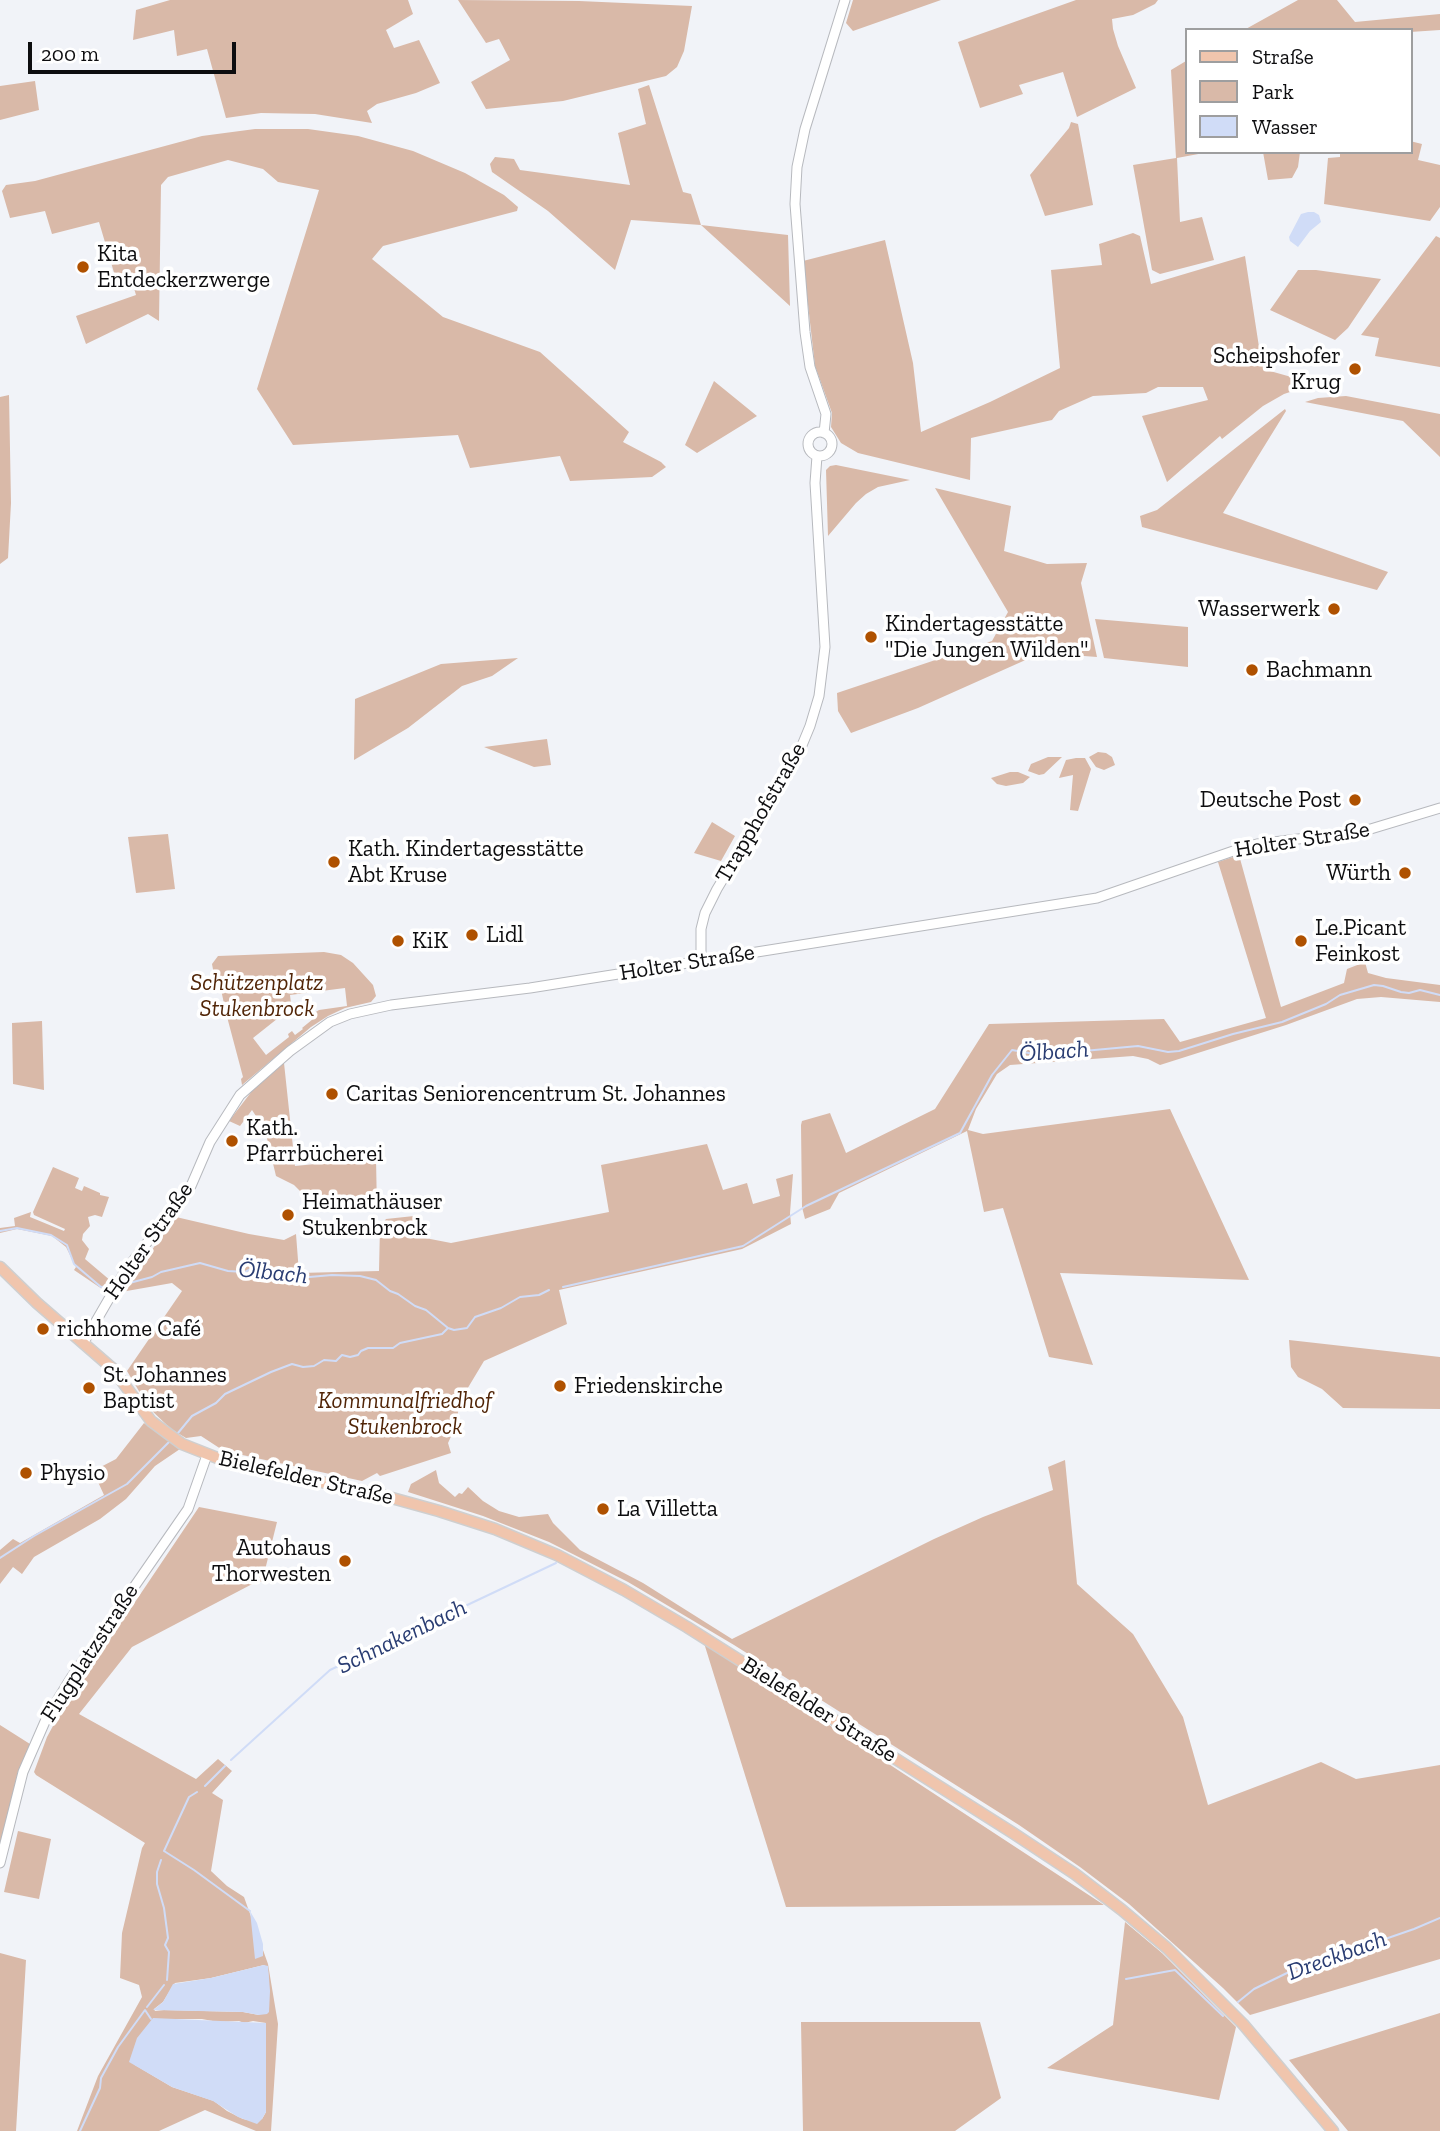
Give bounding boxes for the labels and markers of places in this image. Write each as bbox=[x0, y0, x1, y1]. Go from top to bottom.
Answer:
place label: Kita Entdeckerzwerge bbox=[97, 240, 270, 294]
marker: Kita Entdeckerzwerge bbox=[75, 259, 91, 275]
place label: Scheipshofer Krug bbox=[1213, 342, 1341, 396]
marker: Scheipshofer Krug bbox=[1347, 361, 1363, 377]
place label: Wasserwerk bbox=[1198, 595, 1320, 623]
marker: Wasserwerk bbox=[1326, 601, 1342, 617]
place label: Kindertagesstätte "Die Jungen Wilden" bbox=[885, 610, 1089, 664]
marker: Kindertagesstätte "Die Jungen Wilden" bbox=[863, 629, 879, 645]
place label: Bachmann bbox=[1266, 656, 1372, 684]
marker: Bachmann bbox=[1244, 662, 1260, 678]
place label: Deutsche Post bbox=[1200, 786, 1341, 814]
marker: Deutsche Post bbox=[1347, 792, 1363, 808]
place label: Kath. Kindertagesstätte Abt Kruse bbox=[348, 835, 584, 889]
marker: Kath. Kindertagesstätte Abt Kruse bbox=[326, 854, 342, 870]
place label: Würth bbox=[1326, 859, 1391, 887]
marker: Würth bbox=[1397, 865, 1413, 881]
place label: Le.Picant Feinkost bbox=[1315, 914, 1406, 968]
place label: Lidl bbox=[486, 921, 524, 949]
place label: KiK bbox=[412, 927, 448, 955]
marker: Lidl bbox=[464, 927, 480, 943]
marker: KiK bbox=[390, 933, 406, 949]
marker: Le.Picant Feinkost bbox=[1293, 933, 1309, 949]
place label: Caritas Seniorencentrum St. Johannes bbox=[346, 1080, 726, 1108]
marker: Caritas Seniorencentrum St. Johannes bbox=[324, 1086, 340, 1102]
place label: Kath. Pfarrbücherei bbox=[246, 1114, 383, 1168]
marker: Kath. Pfarrbücherei bbox=[224, 1133, 240, 1149]
place label: Heimathäuser Stukenbrock bbox=[302, 1188, 443, 1242]
marker: Heimathäuser Stukenbrock bbox=[280, 1207, 296, 1223]
place label: richhome Café bbox=[57, 1315, 201, 1343]
marker: richhome Café bbox=[35, 1321, 51, 1337]
place label: St. Johannes Baptist bbox=[103, 1361, 227, 1415]
place label: Friedenskirche bbox=[574, 1372, 723, 1400]
marker: Friedenskirche bbox=[552, 1378, 568, 1394]
marker: St. Johannes Baptist bbox=[81, 1380, 97, 1396]
place label: Physio bbox=[40, 1459, 105, 1487]
marker: Physio bbox=[18, 1465, 34, 1481]
place label: La Villetta bbox=[617, 1495, 718, 1523]
marker: La Villetta bbox=[595, 1501, 611, 1517]
place label: Autohaus Thorwesten bbox=[212, 1534, 331, 1588]
marker: Autohaus Thorwesten bbox=[337, 1553, 353, 1569]

